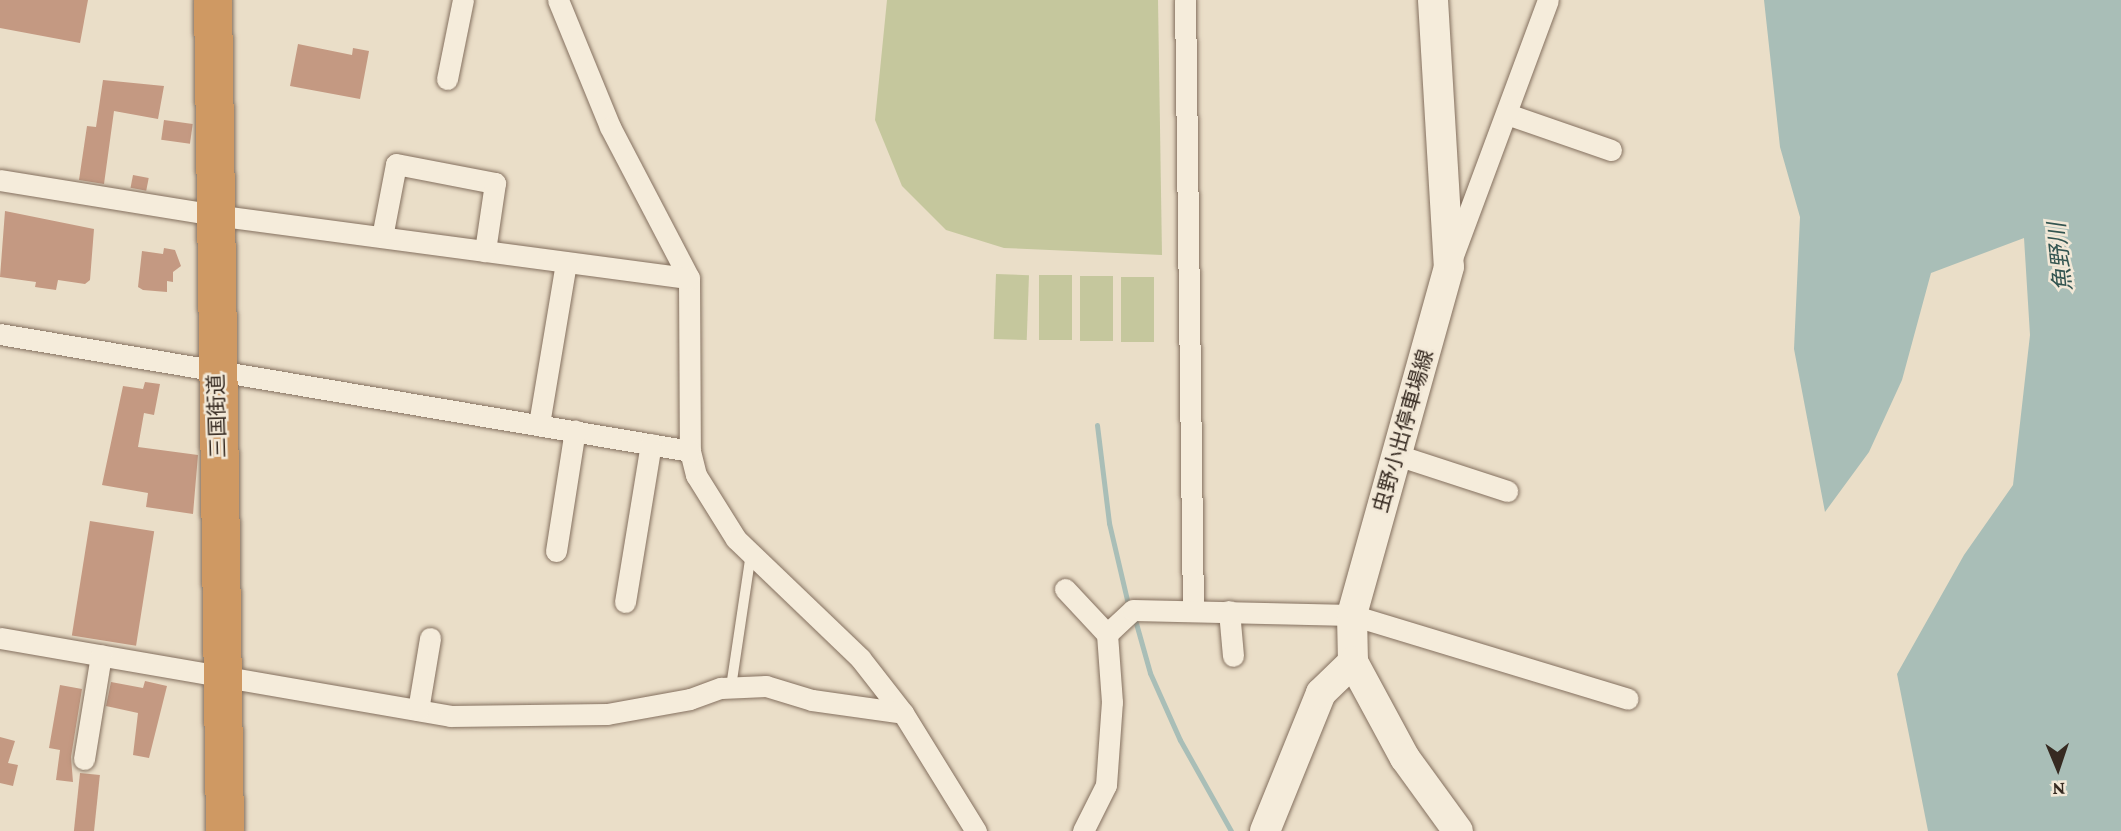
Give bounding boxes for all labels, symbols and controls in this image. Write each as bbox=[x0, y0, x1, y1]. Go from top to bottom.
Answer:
water label: 魚野川 bbox=[2043, 221, 2077, 293]
street label: 虫野小出停車場線 bbox=[1368, 347, 1438, 515]
street label: 三国街道 bbox=[203, 374, 231, 458]
north arrow bbox=[2023, 733, 2093, 803]
text: N bbox=[2052, 779, 2066, 800]

